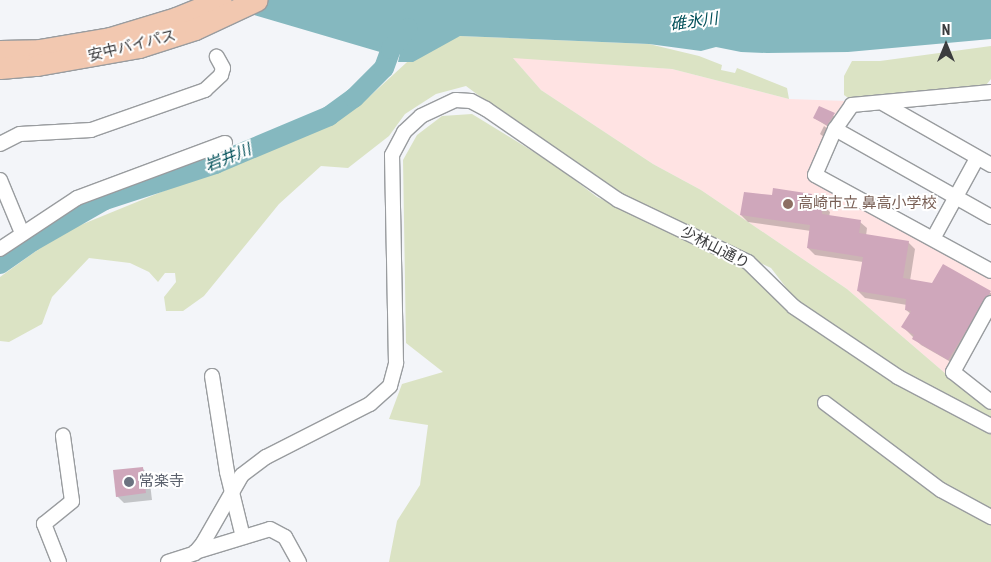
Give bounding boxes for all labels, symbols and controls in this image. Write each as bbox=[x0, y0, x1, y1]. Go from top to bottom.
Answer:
water label: 碓氷川 bbox=[669, 9, 719, 35]
north arrow bbox=[921, 20, 971, 70]
text: N bbox=[942, 22, 950, 38]
street label: 安中バイパス bbox=[86, 26, 178, 66]
water label: 岩井川 bbox=[202, 140, 254, 176]
place label: 高崎市立 鼻高小学校 bbox=[798, 195, 936, 213]
marker: 高崎市立 鼻高小学校 bbox=[782, 198, 794, 210]
street label: 少林山通り bbox=[678, 223, 752, 273]
place label: 常楽寺 bbox=[139, 473, 184, 491]
marker: 常楽寺 bbox=[123, 476, 135, 488]

